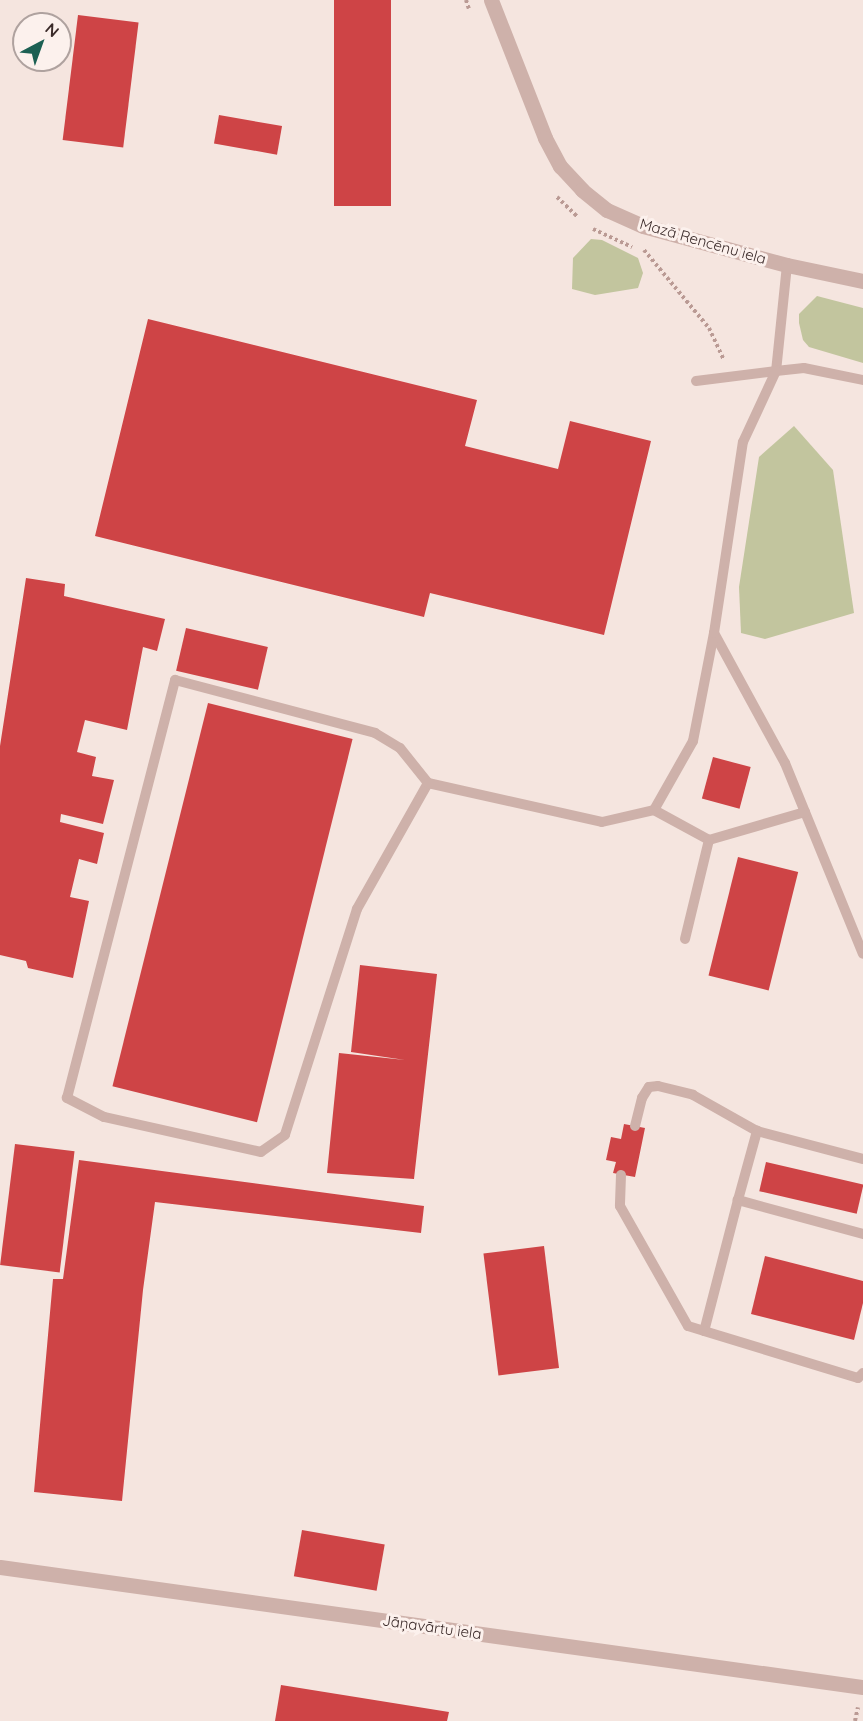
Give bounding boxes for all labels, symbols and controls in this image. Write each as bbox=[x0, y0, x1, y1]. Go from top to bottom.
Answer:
north arrow bbox=[12, 12, 72, 72]
text: N bbox=[41, 19, 63, 41]
street label: Mazā Rencēnu iela bbox=[638, 214, 768, 268]
street label: Jāņavārtu iela bbox=[381, 1611, 483, 1643]

